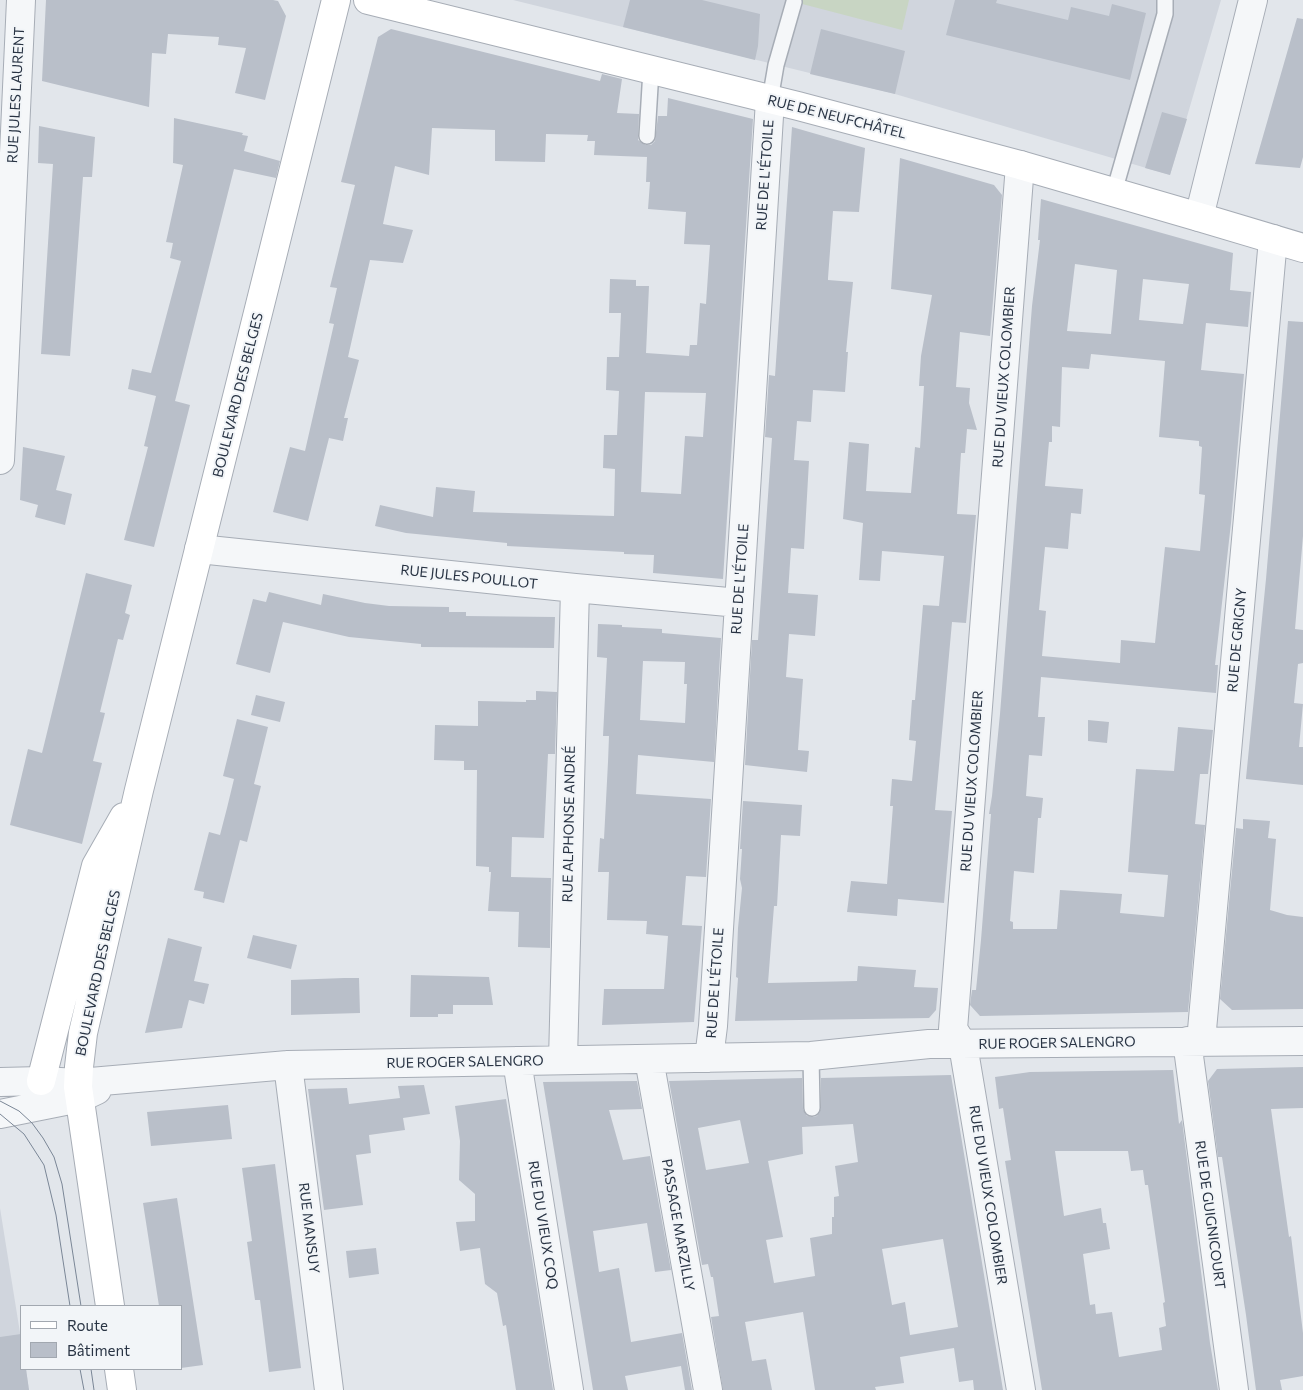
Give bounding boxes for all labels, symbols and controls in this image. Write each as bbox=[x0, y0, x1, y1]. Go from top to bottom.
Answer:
street label: RUE JULES LAURENT bbox=[4, 26, 28, 164]
street label: RUE DE NEUFCHÂTEL bbox=[766, 92, 908, 142]
street label: RUE DE L'ÉTOILE bbox=[753, 119, 777, 231]
street label: RUE DU VIEUX COLOMBIER bbox=[989, 286, 1019, 468]
street label: BOULEVARD DES BELGES bbox=[209, 311, 267, 479]
street label: RUE DE L'ÉTOILE bbox=[728, 523, 752, 635]
street label: RUE JULES POULLOT bbox=[399, 561, 539, 593]
street label: RUE DE GRIGNY bbox=[1224, 587, 1250, 693]
street label: RUE DU VIEUX COLOMBIER bbox=[957, 690, 987, 872]
street label: RUE ALPHONSE ANDRÉ bbox=[559, 746, 579, 902]
street label: BOULEVARD DES BELGES bbox=[72, 889, 124, 1057]
street label: RUE DE L'ÉTOILE bbox=[703, 927, 727, 1039]
street label: RUE ROGER SALENGRO bbox=[978, 1033, 1136, 1053]
street label: RUE ROGER SALENGRO bbox=[386, 1052, 544, 1072]
street label: RUE DU VIEUX COLOMBIER bbox=[965, 1104, 1011, 1286]
street label: RUE DE GUIGNICOURT bbox=[1191, 1140, 1229, 1290]
street label: PASSAGE MARZILLY bbox=[658, 1158, 698, 1292]
street label: RUE DU VIEUX COQ bbox=[525, 1159, 561, 1291]
street label: RUE MANSUY bbox=[295, 1182, 323, 1274]
legend bbox=[20, 1305, 182, 1370]
text: Route bbox=[67, 1316, 108, 1334]
text: Bâtiment bbox=[67, 1341, 130, 1359]

